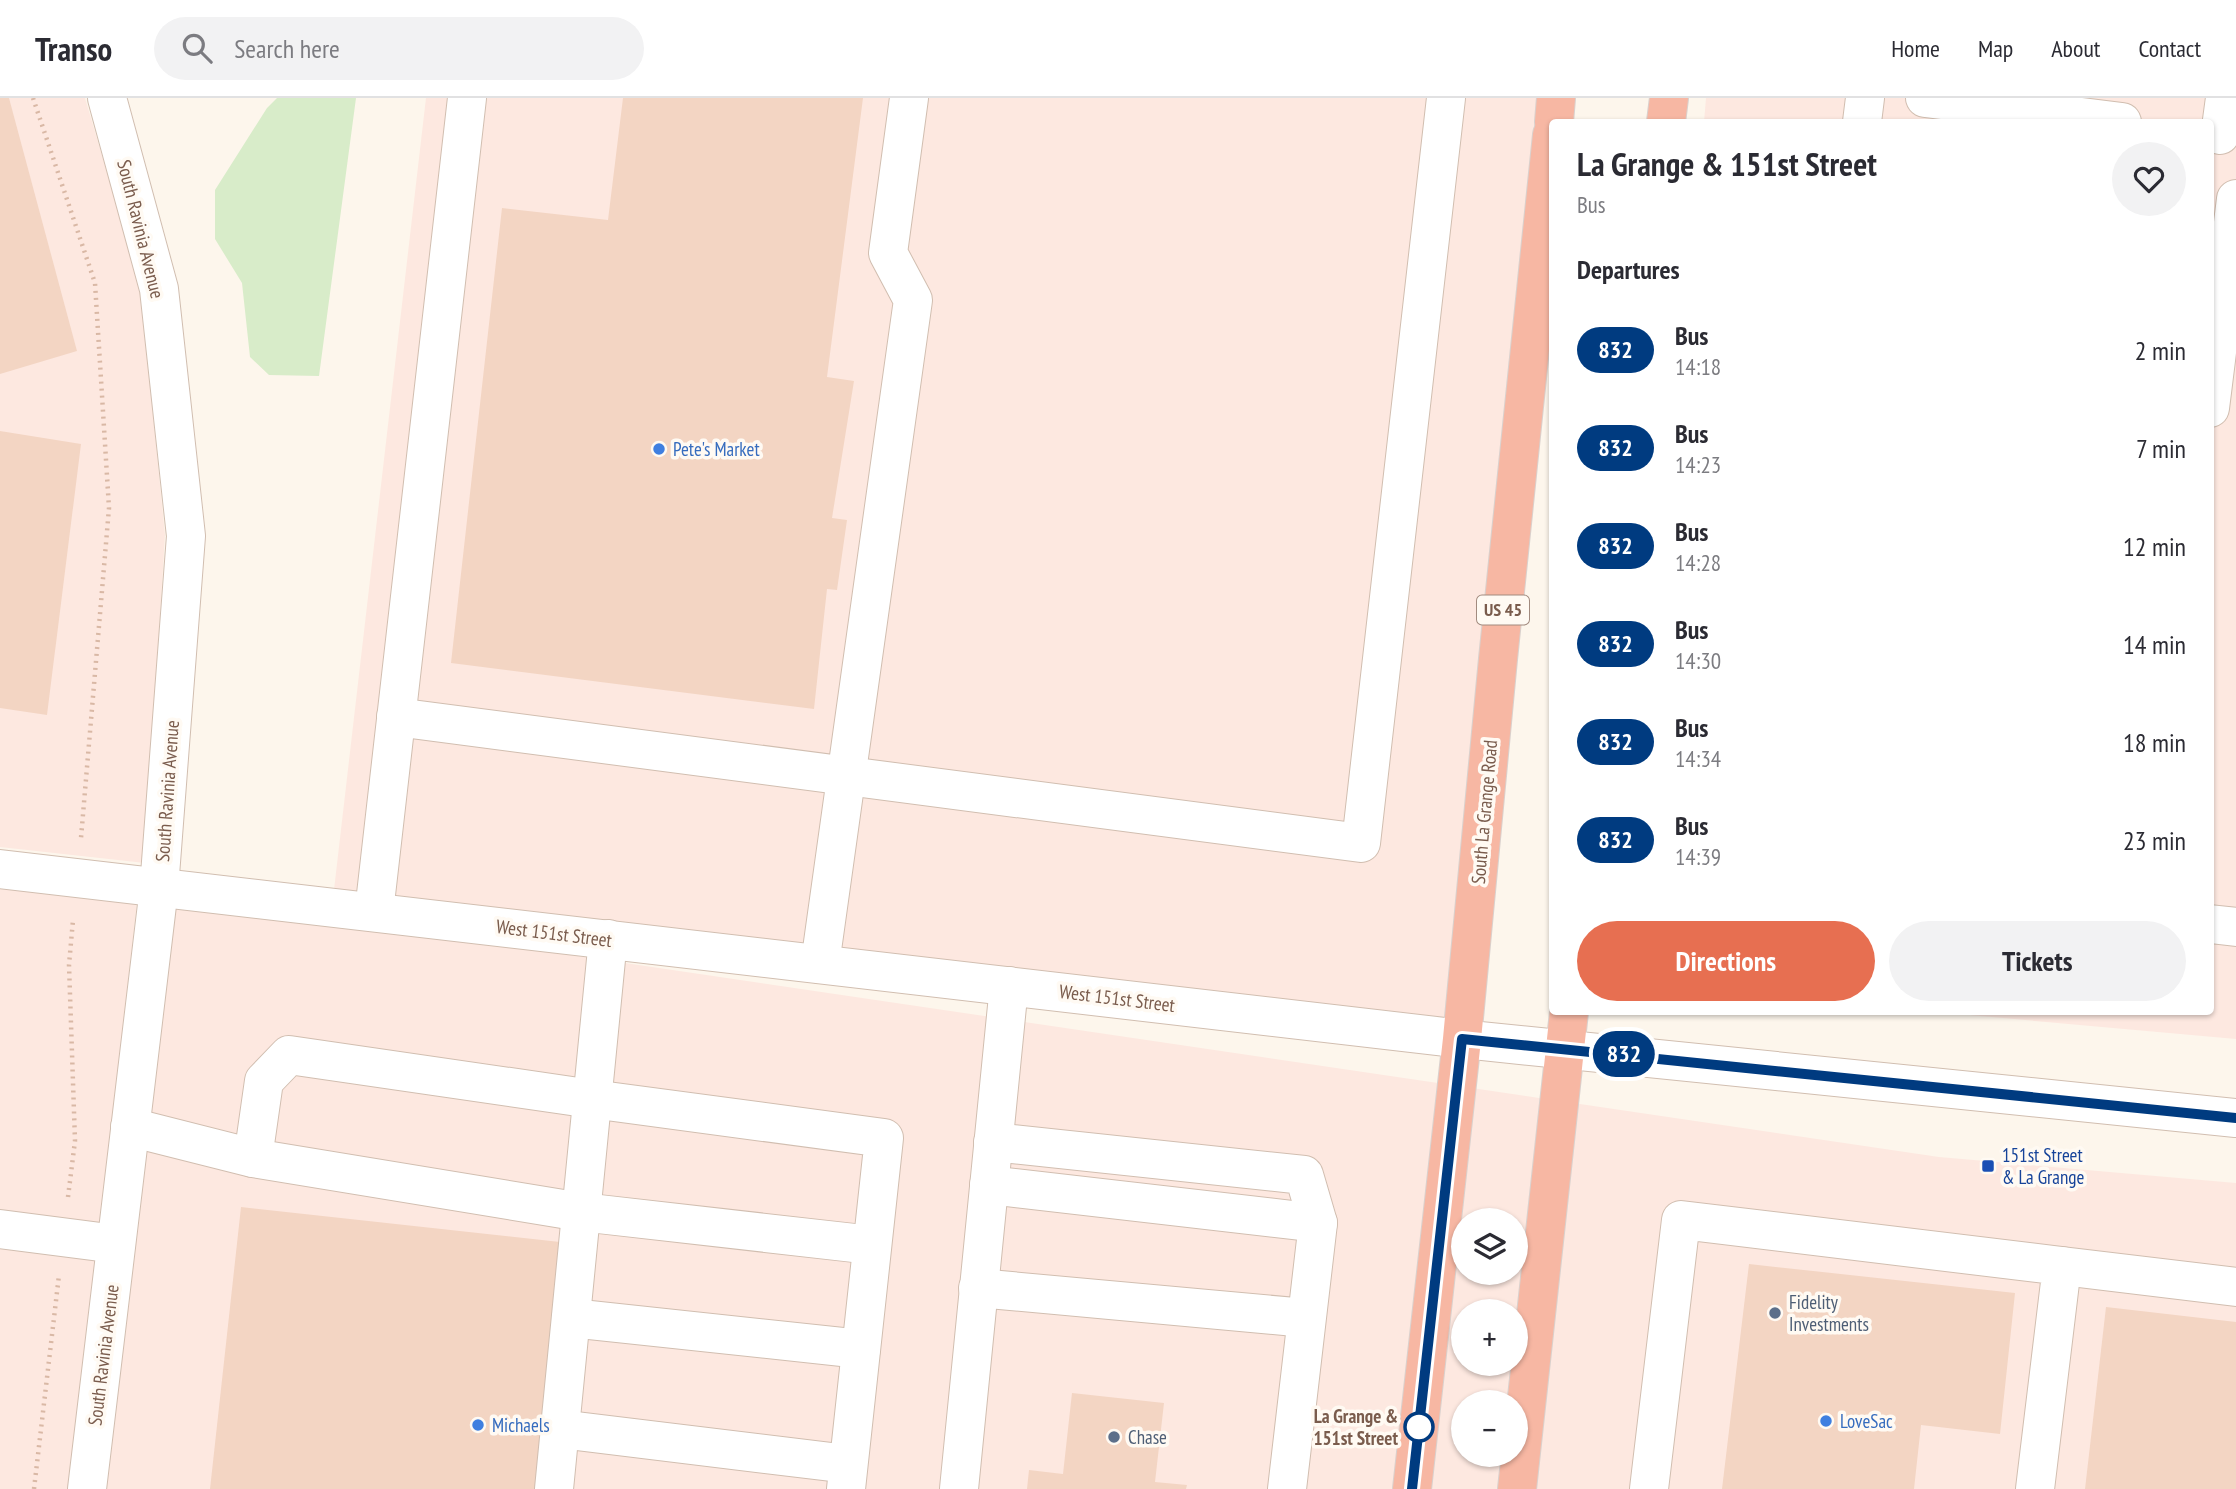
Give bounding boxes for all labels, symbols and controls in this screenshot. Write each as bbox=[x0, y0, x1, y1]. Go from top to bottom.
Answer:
search box bbox=[154, 17, 644, 80]
text: Transo bbox=[35, 27, 112, 70]
icon: search bbox=[178, 29, 216, 67]
text: Search here bbox=[234, 32, 340, 65]
text: Home bbox=[1891, 33, 1940, 64]
text: Map bbox=[1978, 33, 2013, 64]
text: About bbox=[2051, 33, 2100, 64]
text: Contact bbox=[2138, 33, 2201, 64]
text: La Grange & 151st Street bbox=[1577, 142, 1877, 185]
button: heart bbox=[2112, 142, 2186, 216]
street label: South Ravinia Avenue bbox=[112, 157, 170, 301]
text: Bus bbox=[1577, 190, 1606, 219]
text: Departures bbox=[1577, 253, 1680, 286]
text: Bus bbox=[1675, 319, 1708, 352]
text: 832 bbox=[1598, 334, 1633, 365]
text: 2 min bbox=[2135, 334, 2186, 367]
text: 14:18 bbox=[1675, 352, 1721, 381]
text: Bus bbox=[1675, 417, 1708, 450]
text: 832 bbox=[1598, 432, 1633, 463]
text: 7 min bbox=[2136, 432, 2186, 465]
place label: Pete's Market bbox=[673, 437, 760, 461]
marker: Pete's Market bbox=[651, 441, 667, 457]
text: 14:23 bbox=[1675, 450, 1721, 479]
text: Bus bbox=[1675, 515, 1708, 548]
text: 832 bbox=[1598, 530, 1633, 561]
text: 12 min bbox=[2123, 530, 2186, 563]
text: 14:28 bbox=[1675, 548, 1721, 577]
road number: US 45 bbox=[1477, 596, 1529, 624]
text: Bus bbox=[1675, 613, 1708, 646]
text: 832 bbox=[1598, 628, 1633, 659]
text: 14 min bbox=[2123, 628, 2186, 661]
text: 14:30 bbox=[1675, 646, 1721, 675]
text: Bus bbox=[1675, 711, 1708, 744]
street label: South Ravinia Avenue bbox=[150, 719, 184, 863]
text: 832 bbox=[1598, 726, 1633, 757]
text: 18 min bbox=[2123, 726, 2186, 759]
street label: South La Grange Road bbox=[1466, 739, 1502, 885]
text: 14:34 bbox=[1675, 744, 1721, 773]
text: Bus bbox=[1675, 809, 1708, 842]
text: 832 bbox=[1598, 824, 1633, 855]
text: 23 min bbox=[2123, 824, 2186, 857]
text: 14:39 bbox=[1675, 842, 1721, 871]
street label: West 151st Street bbox=[495, 914, 614, 952]
button: Directions bbox=[1577, 921, 1875, 1001]
button: Tickets bbox=[1889, 921, 2186, 1001]
street label: West 151st Street bbox=[1058, 979, 1177, 1017]
line badge: 832 bbox=[1584, 1031, 1664, 1077]
text: 832 bbox=[1607, 1038, 1641, 1069]
place label: 151st Street & La Grange bbox=[2002, 1143, 2084, 1189]
marker: 151st Street & La Grange bbox=[1980, 1158, 1996, 1174]
map controls bbox=[1451, 1208, 1528, 1467]
button: layers bbox=[1451, 1208, 1528, 1285]
street label: South Ravinia Avenue bbox=[82, 1283, 124, 1427]
place label: Fidelity Investments bbox=[1789, 1290, 1869, 1336]
button: + bbox=[1451, 1299, 1528, 1376]
marker: Fidelity Investments bbox=[1767, 1305, 1783, 1321]
button: − bbox=[1451, 1390, 1528, 1467]
place label: La Grange & 151st Street bbox=[1313, 1404, 1398, 1450]
place label: LoveSac bbox=[1840, 1409, 1893, 1433]
marker: La Grange & 151st Street bbox=[1404, 1412, 1434, 1442]
place label: Michaels bbox=[492, 1413, 550, 1437]
marker: LoveSac bbox=[1818, 1413, 1834, 1429]
marker: Michaels bbox=[470, 1417, 486, 1433]
place label: Chase bbox=[1128, 1425, 1167, 1449]
marker: Chase bbox=[1106, 1429, 1122, 1445]

